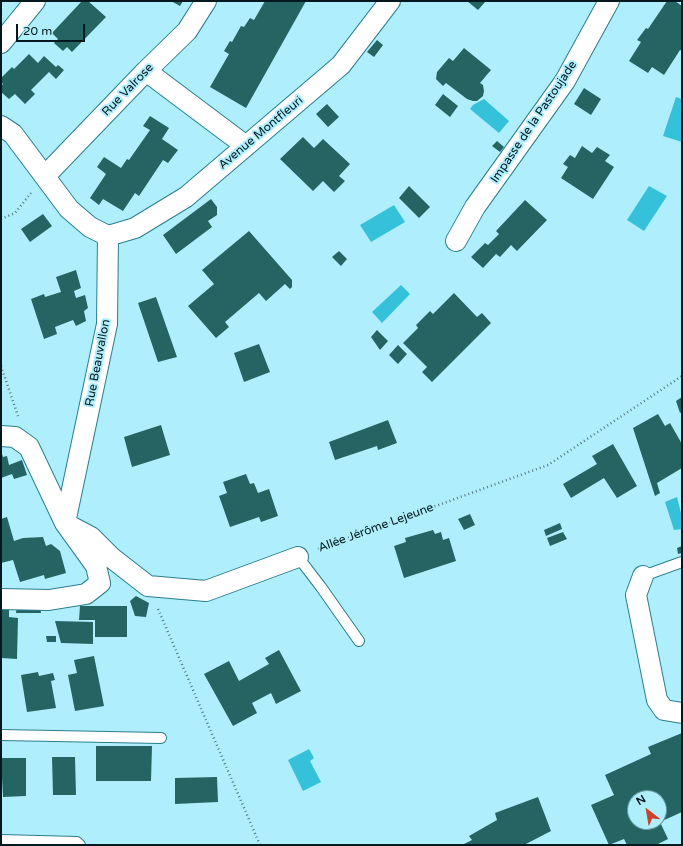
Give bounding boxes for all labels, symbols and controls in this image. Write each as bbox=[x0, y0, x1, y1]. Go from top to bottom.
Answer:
scale bar bbox=[18, 16, 87, 42]
text: 20 m bbox=[23, 24, 52, 38]
street label: Impasse de la Pastoujade bbox=[488, 58, 580, 186]
street label: Rue Valrose bbox=[99, 61, 157, 119]
street label: Avenue Montfleuri bbox=[216, 93, 306, 173]
street label: Rue Beauvallon bbox=[82, 318, 114, 408]
street label: Allée Jérôme Lejeune bbox=[316, 500, 436, 556]
north arrow bbox=[627, 790, 667, 830]
text: N bbox=[634, 792, 648, 808]

